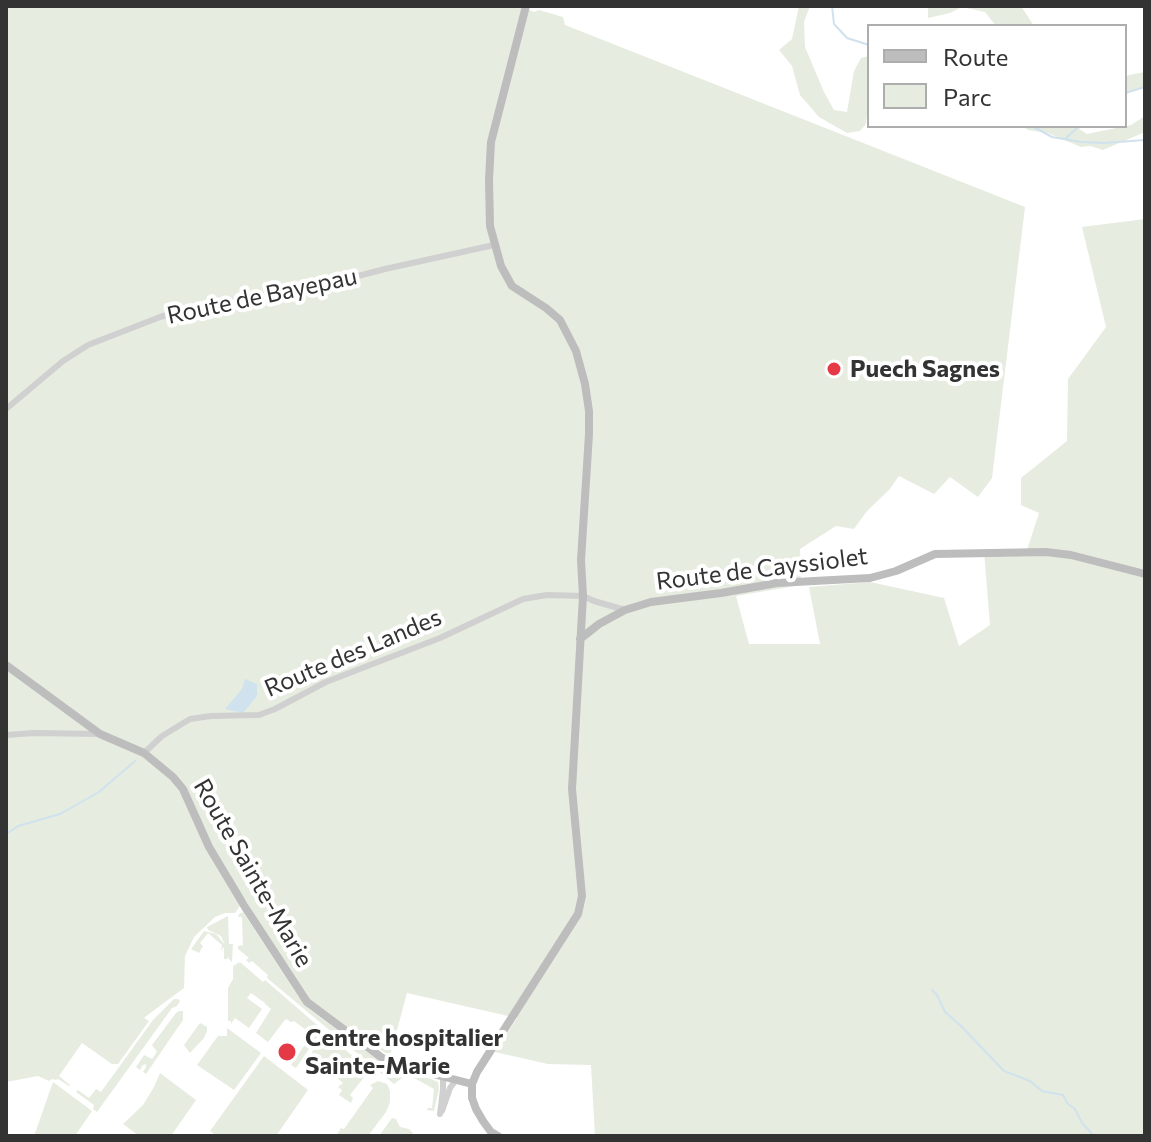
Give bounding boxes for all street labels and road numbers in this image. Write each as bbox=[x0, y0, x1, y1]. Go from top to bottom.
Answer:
street label: Route de Bayepau bbox=[164, 262, 360, 330]
street label: Route de Cayssiolet bbox=[655, 542, 869, 596]
street label: Route des Landes bbox=[260, 603, 446, 703]
street label: Route Sainte-Marie bbox=[187, 774, 319, 972]

